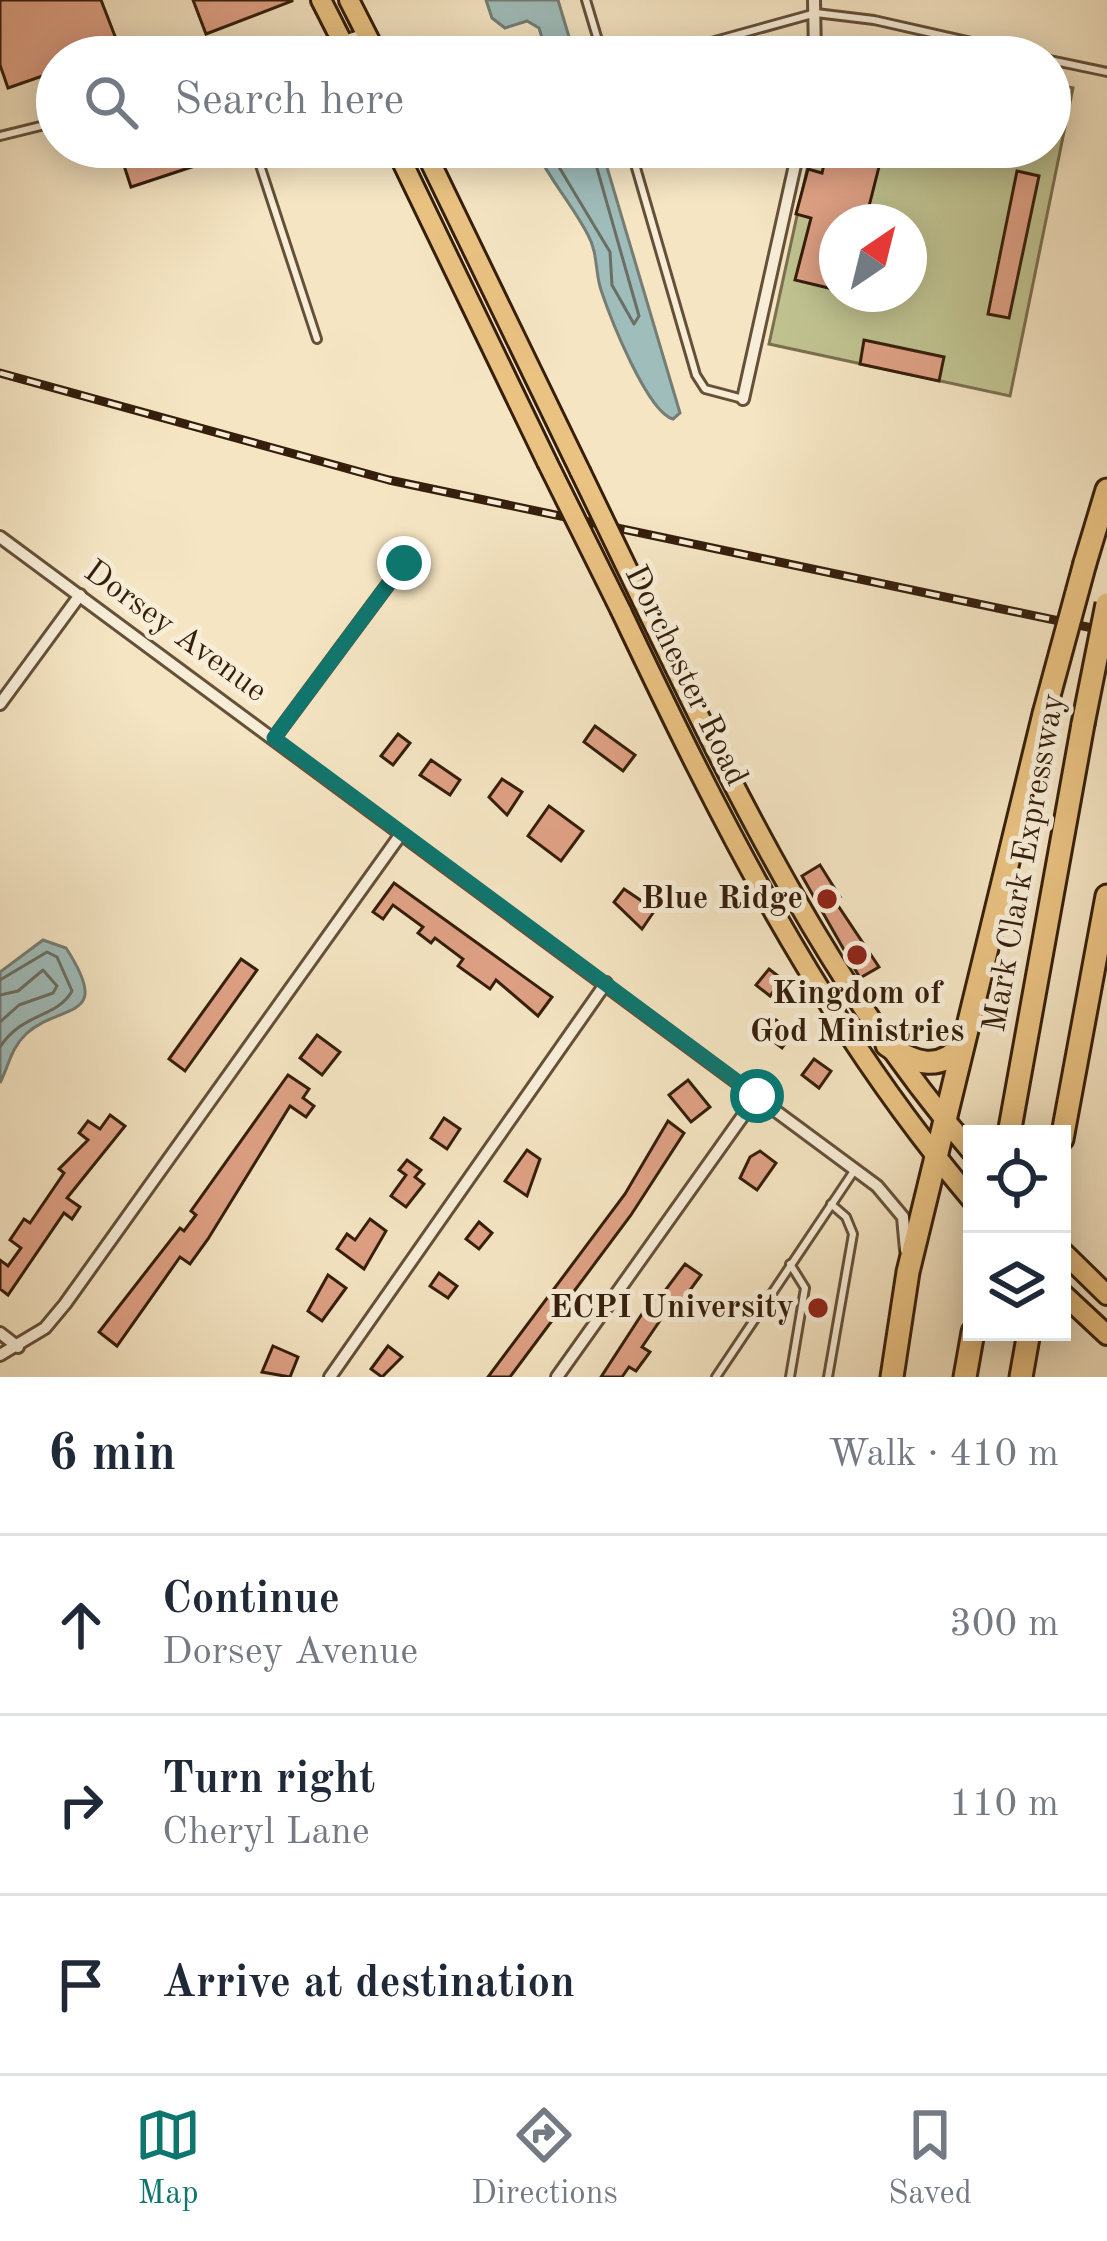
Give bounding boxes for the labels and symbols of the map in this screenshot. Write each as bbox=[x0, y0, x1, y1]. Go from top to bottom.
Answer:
north arrow bbox=[819, 204, 927, 312]
route end bbox=[377, 536, 431, 590]
street label: Dorsey Avenue bbox=[78, 555, 272, 709]
street label: Dorchester Road bbox=[617, 561, 753, 791]
street label: Mark Clark Expressway bbox=[979, 691, 1071, 1035]
place label: Blue Ridge bbox=[641, 883, 803, 916]
marker: Blue Ridge bbox=[814, 886, 840, 912]
marker: Kingdom of God Ministries bbox=[844, 942, 870, 968]
place label: Kingdom of God Ministries bbox=[750, 978, 964, 1049]
route start bbox=[730, 1069, 784, 1123]
place label: ECPI University bbox=[549, 1292, 794, 1325]
marker: ECPI University bbox=[805, 1295, 831, 1321]

